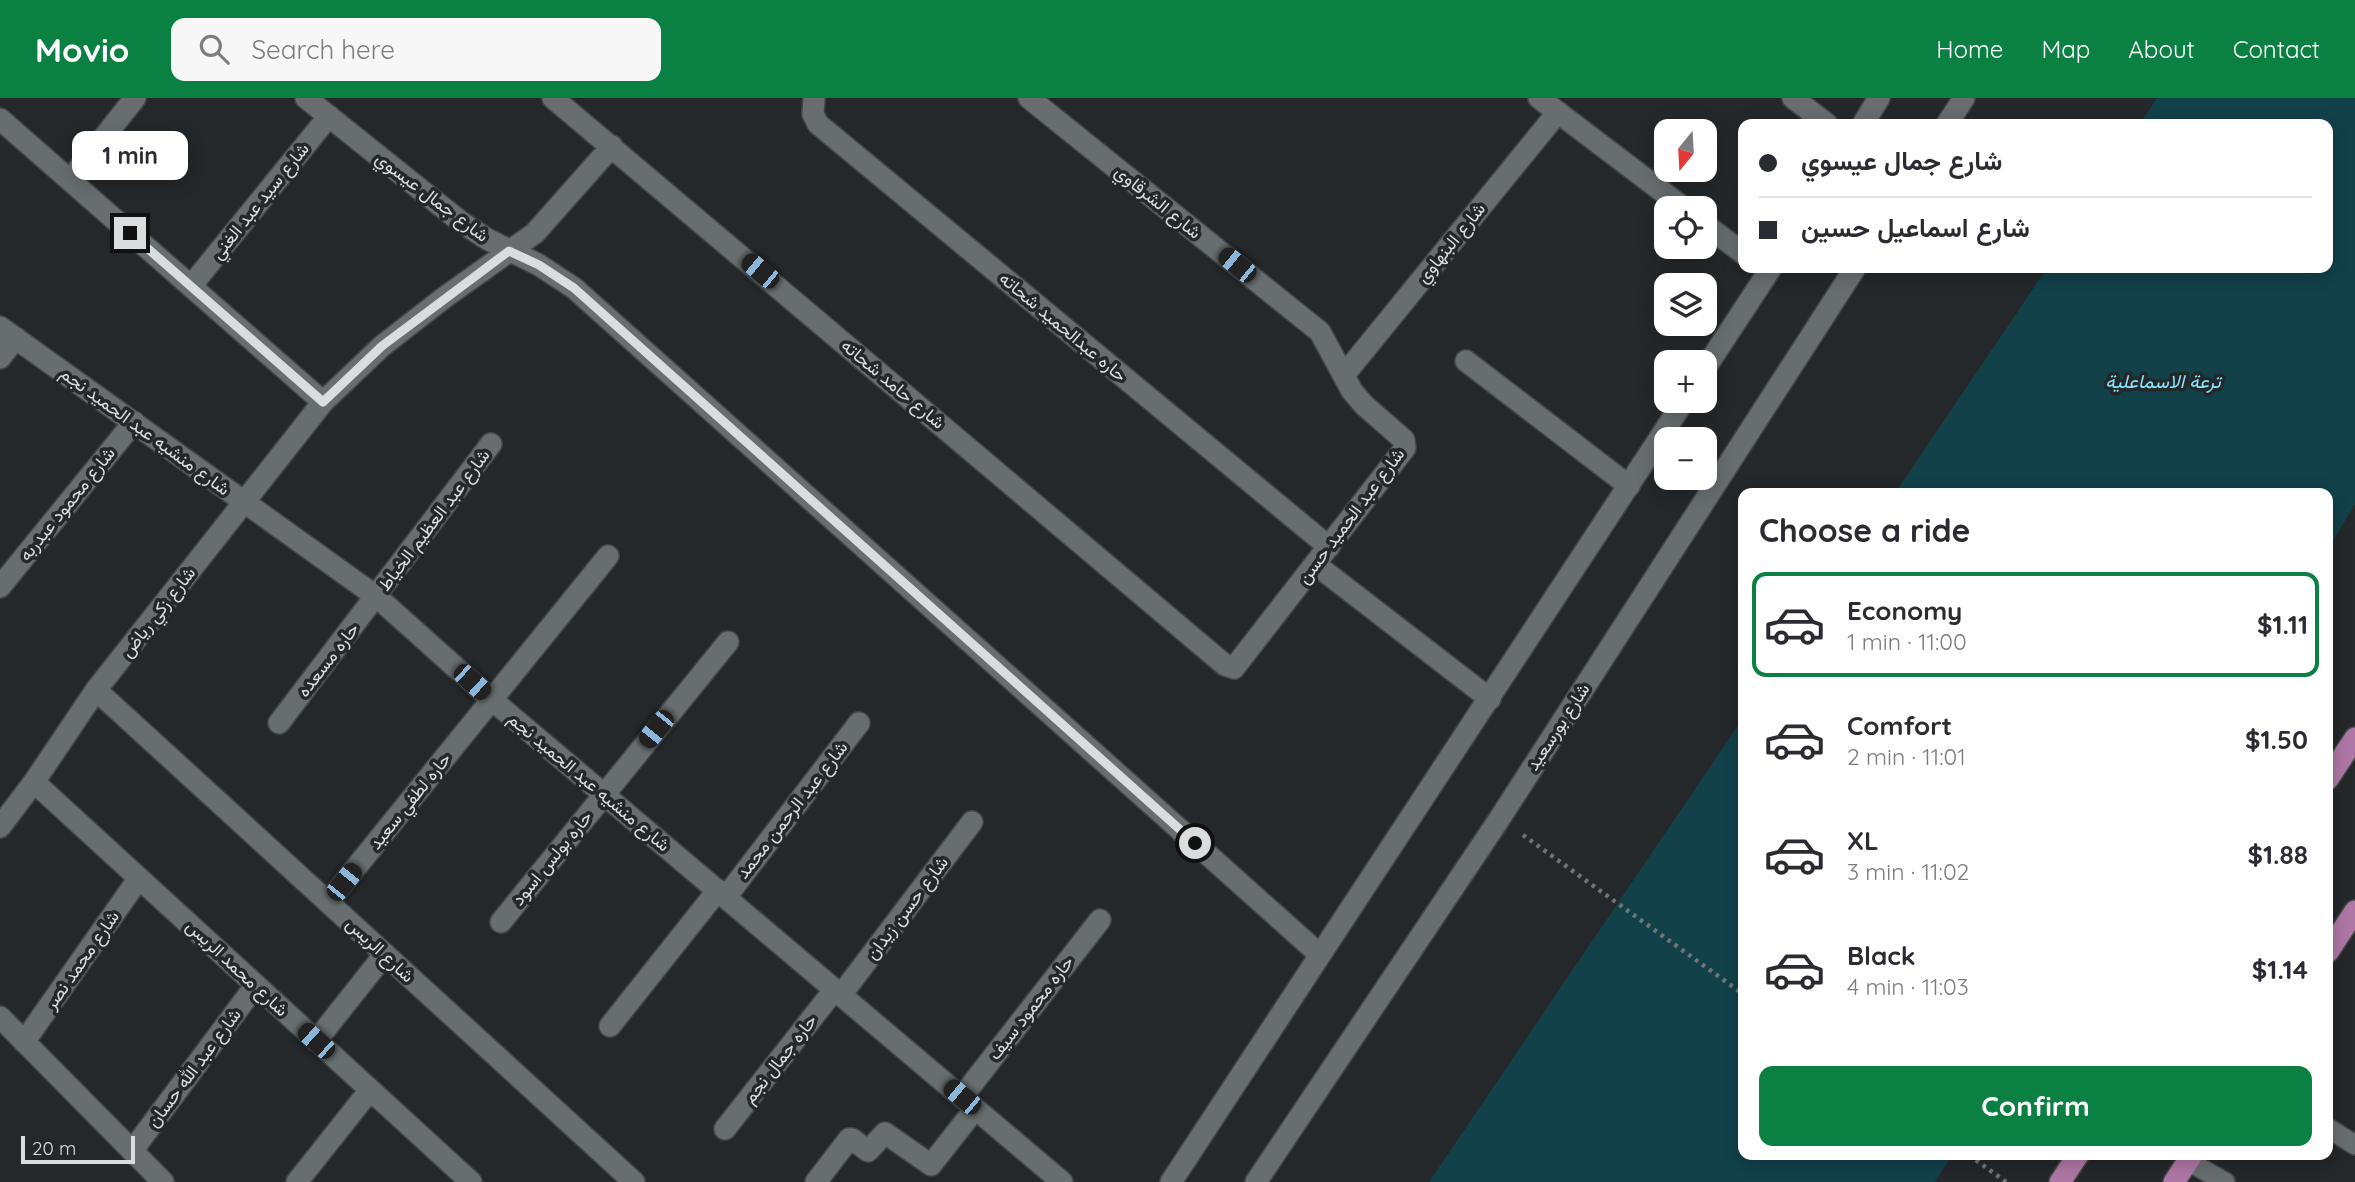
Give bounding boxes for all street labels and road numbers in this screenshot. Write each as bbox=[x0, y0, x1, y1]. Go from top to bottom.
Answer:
street label: شارع سيد عبد الغني bbox=[205, 138, 317, 266]
street label: شارع جمال عيسوي bbox=[368, 146, 494, 250]
street label: شارع الشرقاوي bbox=[1108, 160, 1206, 247]
street label: شارع البنهاوي bbox=[1411, 198, 1493, 290]
street label: حاره عبدالحميد شحاته bbox=[995, 267, 1132, 387]
street label: شارع حامد شحاته bbox=[836, 334, 950, 434]
street label: شارع منشيه عبد الحميد نجم bbox=[55, 361, 235, 501]
street label: شارع محمود عبدربه bbox=[13, 442, 121, 566]
street label: شارع عبد الحميد حسن bbox=[1292, 443, 1410, 589]
street label: شارع عبد العظيم الخياط bbox=[373, 444, 495, 596]
street label: شارع زكي رياض bbox=[115, 562, 203, 664]
street label: حاره مسعده bbox=[291, 618, 364, 701]
street label: شارع بورسعيد bbox=[1521, 679, 1595, 775]
street label: شارع منشيه عبد الحميد نجم bbox=[503, 707, 675, 857]
street label: شارع عبد الرحمن محمد bbox=[731, 736, 853, 884]
street label: حاره لطفي سعيد bbox=[363, 747, 459, 856]
street label: حاره بولس اسود bbox=[506, 806, 597, 910]
street label: شارع حسن زيدان bbox=[860, 851, 954, 965]
street label: شارع محمد نصر bbox=[39, 906, 125, 1015]
street label: شارع الريس bbox=[341, 912, 419, 988]
street label: شارع محمد الريس bbox=[181, 914, 293, 1022]
street label: حاره محمود سيف bbox=[983, 951, 1078, 1064]
street label: شارع عبد الله حسان bbox=[141, 1004, 247, 1132]
street label: حاره جمال نجم bbox=[738, 1009, 822, 1109]

